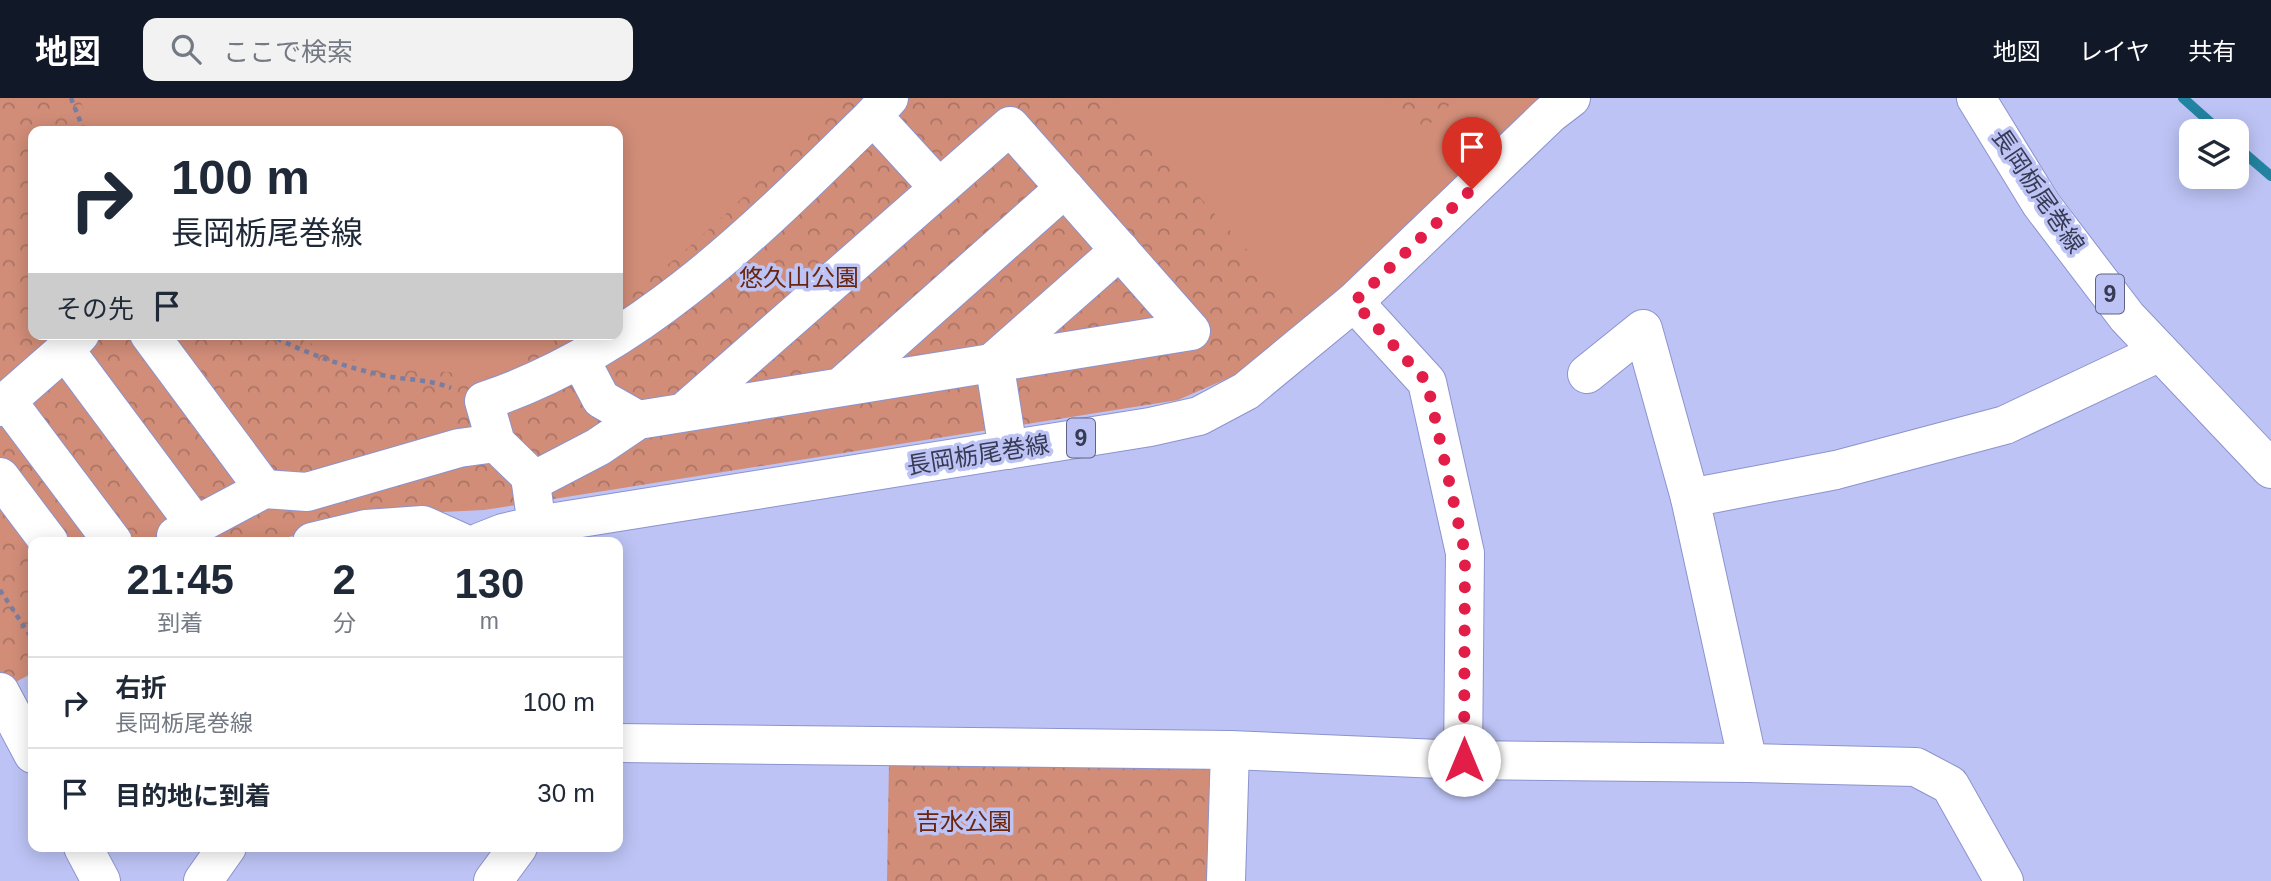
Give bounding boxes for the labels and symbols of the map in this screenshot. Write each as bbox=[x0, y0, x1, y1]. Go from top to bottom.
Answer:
pin bbox=[1442, 117, 1502, 189]
street label: 長岡栃尾巻線 bbox=[1987, 123, 2090, 258]
park label: 悠久山公園 bbox=[739, 264, 859, 291]
road number: 9 bbox=[2096, 274, 2124, 314]
road number: 9 bbox=[1067, 418, 1095, 458]
street label: 長岡栃尾巻線 bbox=[905, 430, 1051, 479]
position arrow bbox=[1427, 723, 1501, 797]
park label: 吉水公園 bbox=[916, 808, 1012, 835]

